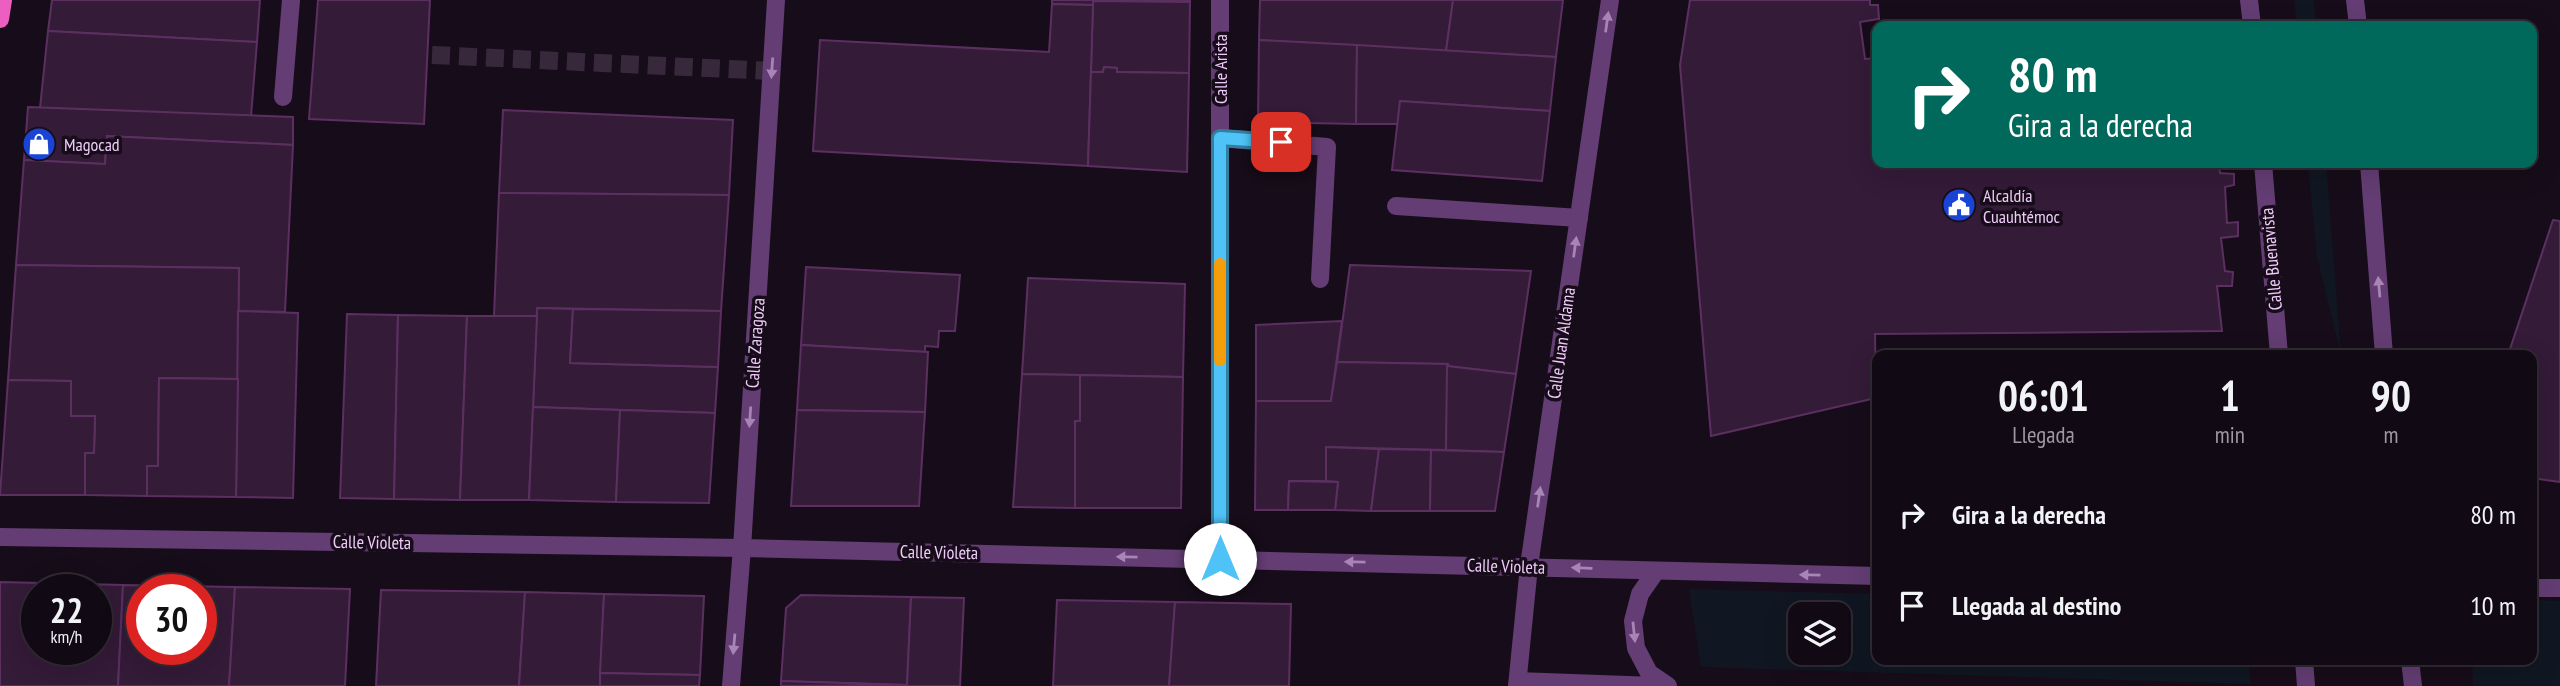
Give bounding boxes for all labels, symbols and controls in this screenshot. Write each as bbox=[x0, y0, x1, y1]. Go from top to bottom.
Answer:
one-way arrow bbox=[1602, 11, 1613, 33]
street label: Calle Arista bbox=[1209, 34, 1232, 104]
text: 80 m bbox=[2008, 42, 2097, 106]
icon: right bbox=[1893, 49, 1984, 140]
one-way arrow bbox=[766, 57, 777, 79]
text: Gira a la derecha bbox=[2008, 104, 2193, 146]
pin bbox=[1251, 112, 1311, 172]
icon: arrive bbox=[1262, 123, 1300, 161]
shop icon: Magocad bbox=[20, 125, 58, 163]
place label: Magocad bbox=[64, 133, 120, 156]
place label: Alcaldía Cuauhtémoc bbox=[1983, 184, 2060, 228]
public building icon: Alcaldía Cuauhtémoc bbox=[1940, 186, 1978, 224]
street label: Calle Buenavista bbox=[2255, 207, 2287, 311]
one-way arrow bbox=[1570, 236, 1581, 258]
one-way arrow bbox=[2373, 276, 2384, 298]
street label: Calle Juan Aldama bbox=[1542, 286, 1580, 400]
street label: Calle Zaragoza bbox=[740, 297, 770, 389]
text: 06:01 bbox=[1998, 368, 2089, 423]
text: 1 bbox=[2220, 368, 2240, 423]
text: 90 bbox=[2371, 368, 2411, 423]
one-way arrow bbox=[745, 407, 756, 429]
text: Llegada bbox=[2012, 420, 2075, 449]
text: min bbox=[2215, 420, 2245, 449]
text: m bbox=[2383, 420, 2398, 449]
one-way arrow bbox=[1534, 485, 1545, 507]
icon: right bbox=[1893, 496, 1931, 534]
text: Gira a la derecha bbox=[1952, 498, 2106, 531]
text: 80 m bbox=[2470, 498, 2516, 531]
position arrow bbox=[1183, 522, 1257, 596]
street label: Calle Violeta bbox=[333, 530, 411, 554]
street label: Calle Violeta bbox=[900, 540, 978, 564]
one-way arrow bbox=[1116, 551, 1138, 562]
street label: Calle Violeta bbox=[1467, 553, 1545, 579]
one-way arrow bbox=[1343, 556, 1365, 568]
one-way arrow bbox=[1571, 563, 1593, 574]
one-way arrow bbox=[1798, 569, 1820, 580]
speed limit sign: 30 bbox=[126, 574, 217, 665]
text: 22 bbox=[50, 587, 83, 633]
icon: arrive bbox=[1893, 587, 1931, 625]
text: Llegada al destino bbox=[1952, 589, 2121, 622]
text: 10 m bbox=[2470, 589, 2516, 622]
map controls bbox=[1788, 602, 1851, 665]
button: layers bbox=[1788, 602, 1851, 665]
one-way arrow bbox=[1629, 621, 1640, 643]
text: km/h bbox=[51, 625, 82, 648]
one-way arrow bbox=[728, 634, 739, 656]

